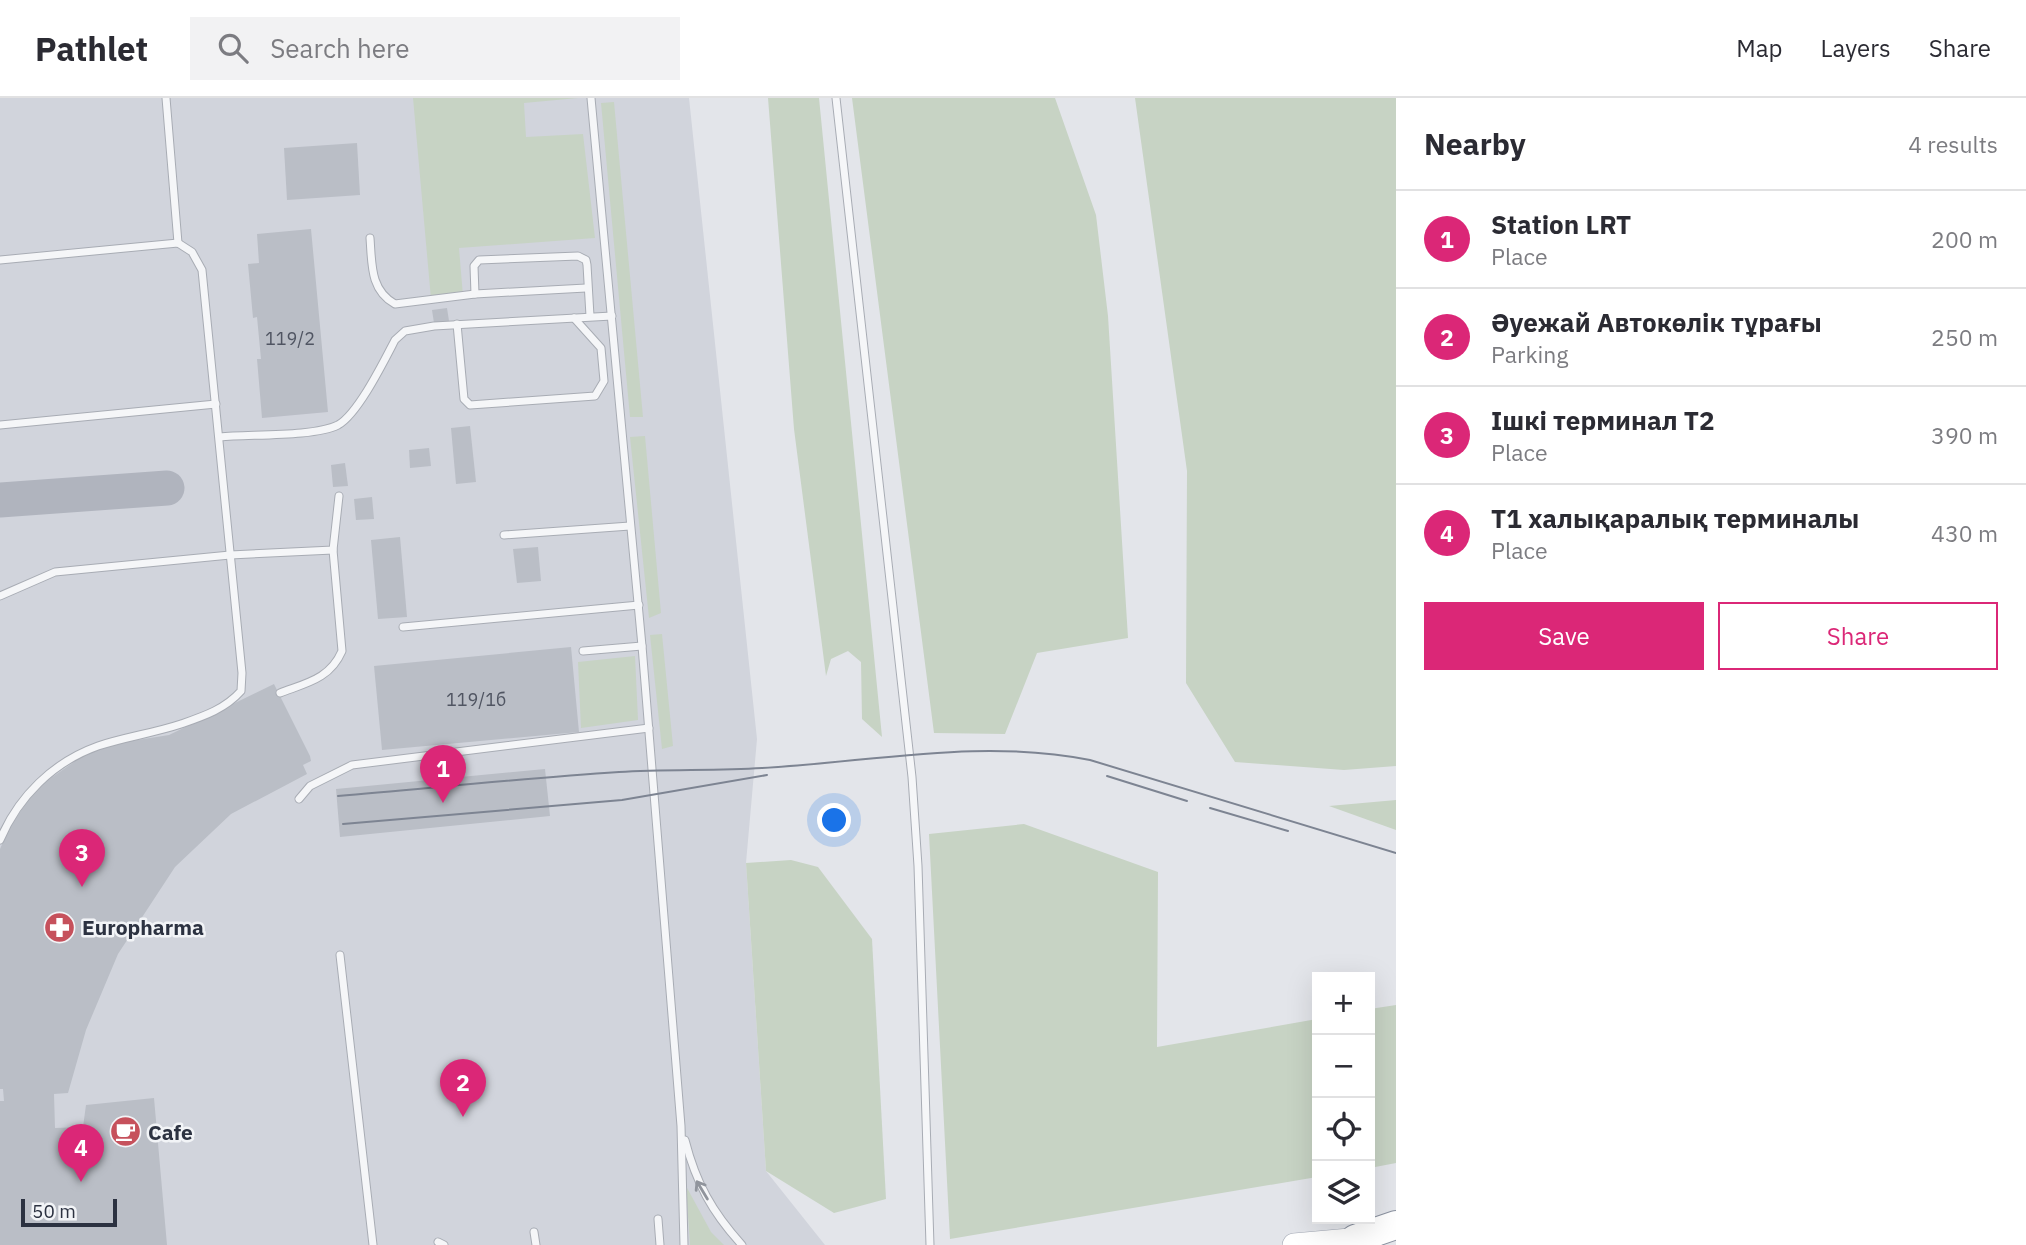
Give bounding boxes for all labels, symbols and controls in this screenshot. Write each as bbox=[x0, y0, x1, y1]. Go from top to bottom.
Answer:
search box bbox=[190, 17, 680, 80]
text: Pathlet bbox=[35, 27, 148, 70]
icon: search bbox=[214, 29, 252, 67]
text: Search here bbox=[270, 31, 410, 65]
text: Map bbox=[1736, 32, 1783, 64]
text: Layers bbox=[1821, 32, 1891, 64]
text: Share bbox=[1929, 32, 1991, 64]
text: Nearby bbox=[1424, 124, 1526, 163]
text: 4 results bbox=[1908, 129, 1998, 159]
text: Station LRT bbox=[1491, 207, 1631, 241]
text: 1 bbox=[1440, 224, 1454, 254]
text: 200 m bbox=[1931, 224, 1998, 254]
text: Place bbox=[1491, 241, 1548, 271]
text: Әуежай Автокөлік тұрағы bbox=[1491, 305, 1822, 339]
text: 2 bbox=[1440, 322, 1454, 352]
text: 250 m bbox=[1931, 322, 1998, 352]
house number: 119/2 bbox=[265, 327, 315, 350]
text: Parking bbox=[1491, 339, 1569, 369]
text: Ішкі терминал T2 bbox=[1491, 403, 1715, 437]
text: 3 bbox=[1440, 420, 1454, 450]
text: 390 m bbox=[1931, 420, 1998, 450]
text: Place bbox=[1491, 437, 1548, 467]
text: T1 халықаралық терминалы bbox=[1491, 501, 1859, 535]
text: 4 bbox=[1440, 518, 1454, 548]
text: 430 m bbox=[1931, 518, 1998, 548]
text: Place bbox=[1491, 535, 1548, 565]
button: Save bbox=[1424, 602, 1704, 670]
button: Share bbox=[1718, 602, 1998, 670]
house number: 119/1б bbox=[446, 688, 506, 711]
pin: 1 bbox=[420, 745, 466, 803]
your location bbox=[817, 803, 851, 837]
pin: 3 bbox=[59, 829, 105, 887]
pharmacy icon: Europharma bbox=[42, 910, 76, 944]
place label: Europharma bbox=[82, 913, 204, 941]
map controls bbox=[1312, 972, 1375, 1224]
button: + bbox=[1312, 972, 1375, 1035]
button: − bbox=[1312, 1035, 1375, 1098]
pin: 2 bbox=[440, 1059, 486, 1117]
button: locate bbox=[1312, 1098, 1375, 1161]
cafe icon: Cafe bbox=[108, 1115, 142, 1149]
place label: Cafe bbox=[148, 1118, 193, 1146]
pin: 4 bbox=[58, 1124, 104, 1182]
button: layers bbox=[1312, 1161, 1375, 1224]
one-way arrow bbox=[695, 1181, 709, 1201]
scale bar bbox=[21, 1196, 117, 1228]
text: 50 m bbox=[32, 1199, 76, 1223]

